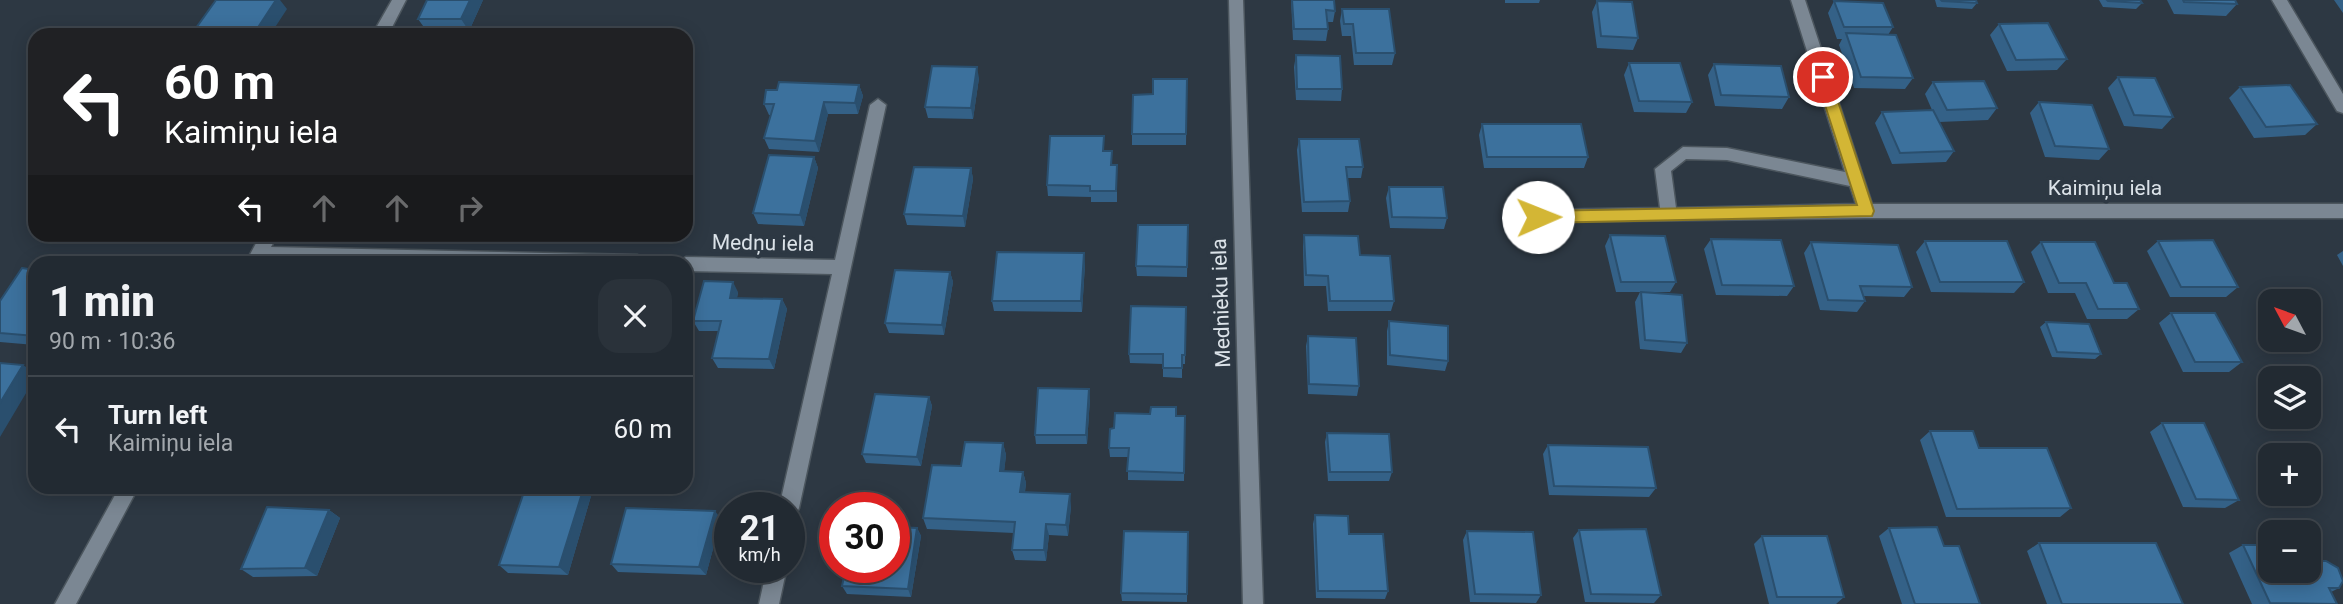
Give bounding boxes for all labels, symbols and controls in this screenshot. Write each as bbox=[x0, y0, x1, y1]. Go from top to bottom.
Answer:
pin bbox=[1793, 47, 1853, 107]
text: 60 m bbox=[164, 54, 275, 111]
icon: left bbox=[49, 56, 140, 147]
icon: arrive bbox=[1804, 58, 1842, 96]
text: Kaimiņu iela bbox=[164, 113, 338, 151]
street label: Kaimiņu iela bbox=[2048, 176, 2162, 200]
position arrow bbox=[1501, 180, 1575, 254]
icon: left bbox=[232, 189, 270, 227]
icon: ahead bbox=[305, 189, 343, 227]
icon: ahead bbox=[378, 189, 416, 227]
icon: right bbox=[451, 189, 489, 227]
street label: Medņu iela bbox=[712, 230, 814, 256]
street label: Mednieku iela bbox=[1207, 238, 1235, 368]
text: 1 min bbox=[49, 277, 155, 326]
button: close bbox=[598, 279, 672, 353]
north arrow bbox=[2258, 289, 2320, 352]
map controls bbox=[2258, 289, 2321, 583]
text: 90 m · 10:36 bbox=[49, 328, 175, 355]
button: layers bbox=[2258, 366, 2321, 429]
text: Turn left bbox=[108, 400, 207, 430]
icon: left bbox=[49, 410, 87, 448]
text: 60 m bbox=[614, 414, 672, 444]
text: Kaimiņu iela bbox=[108, 430, 233, 457]
button: + bbox=[2258, 443, 2321, 506]
speed limit sign: 30 bbox=[819, 492, 910, 583]
text: 21 bbox=[739, 508, 780, 549]
button: − bbox=[2258, 520, 2321, 583]
text: km/h bbox=[738, 544, 781, 565]

